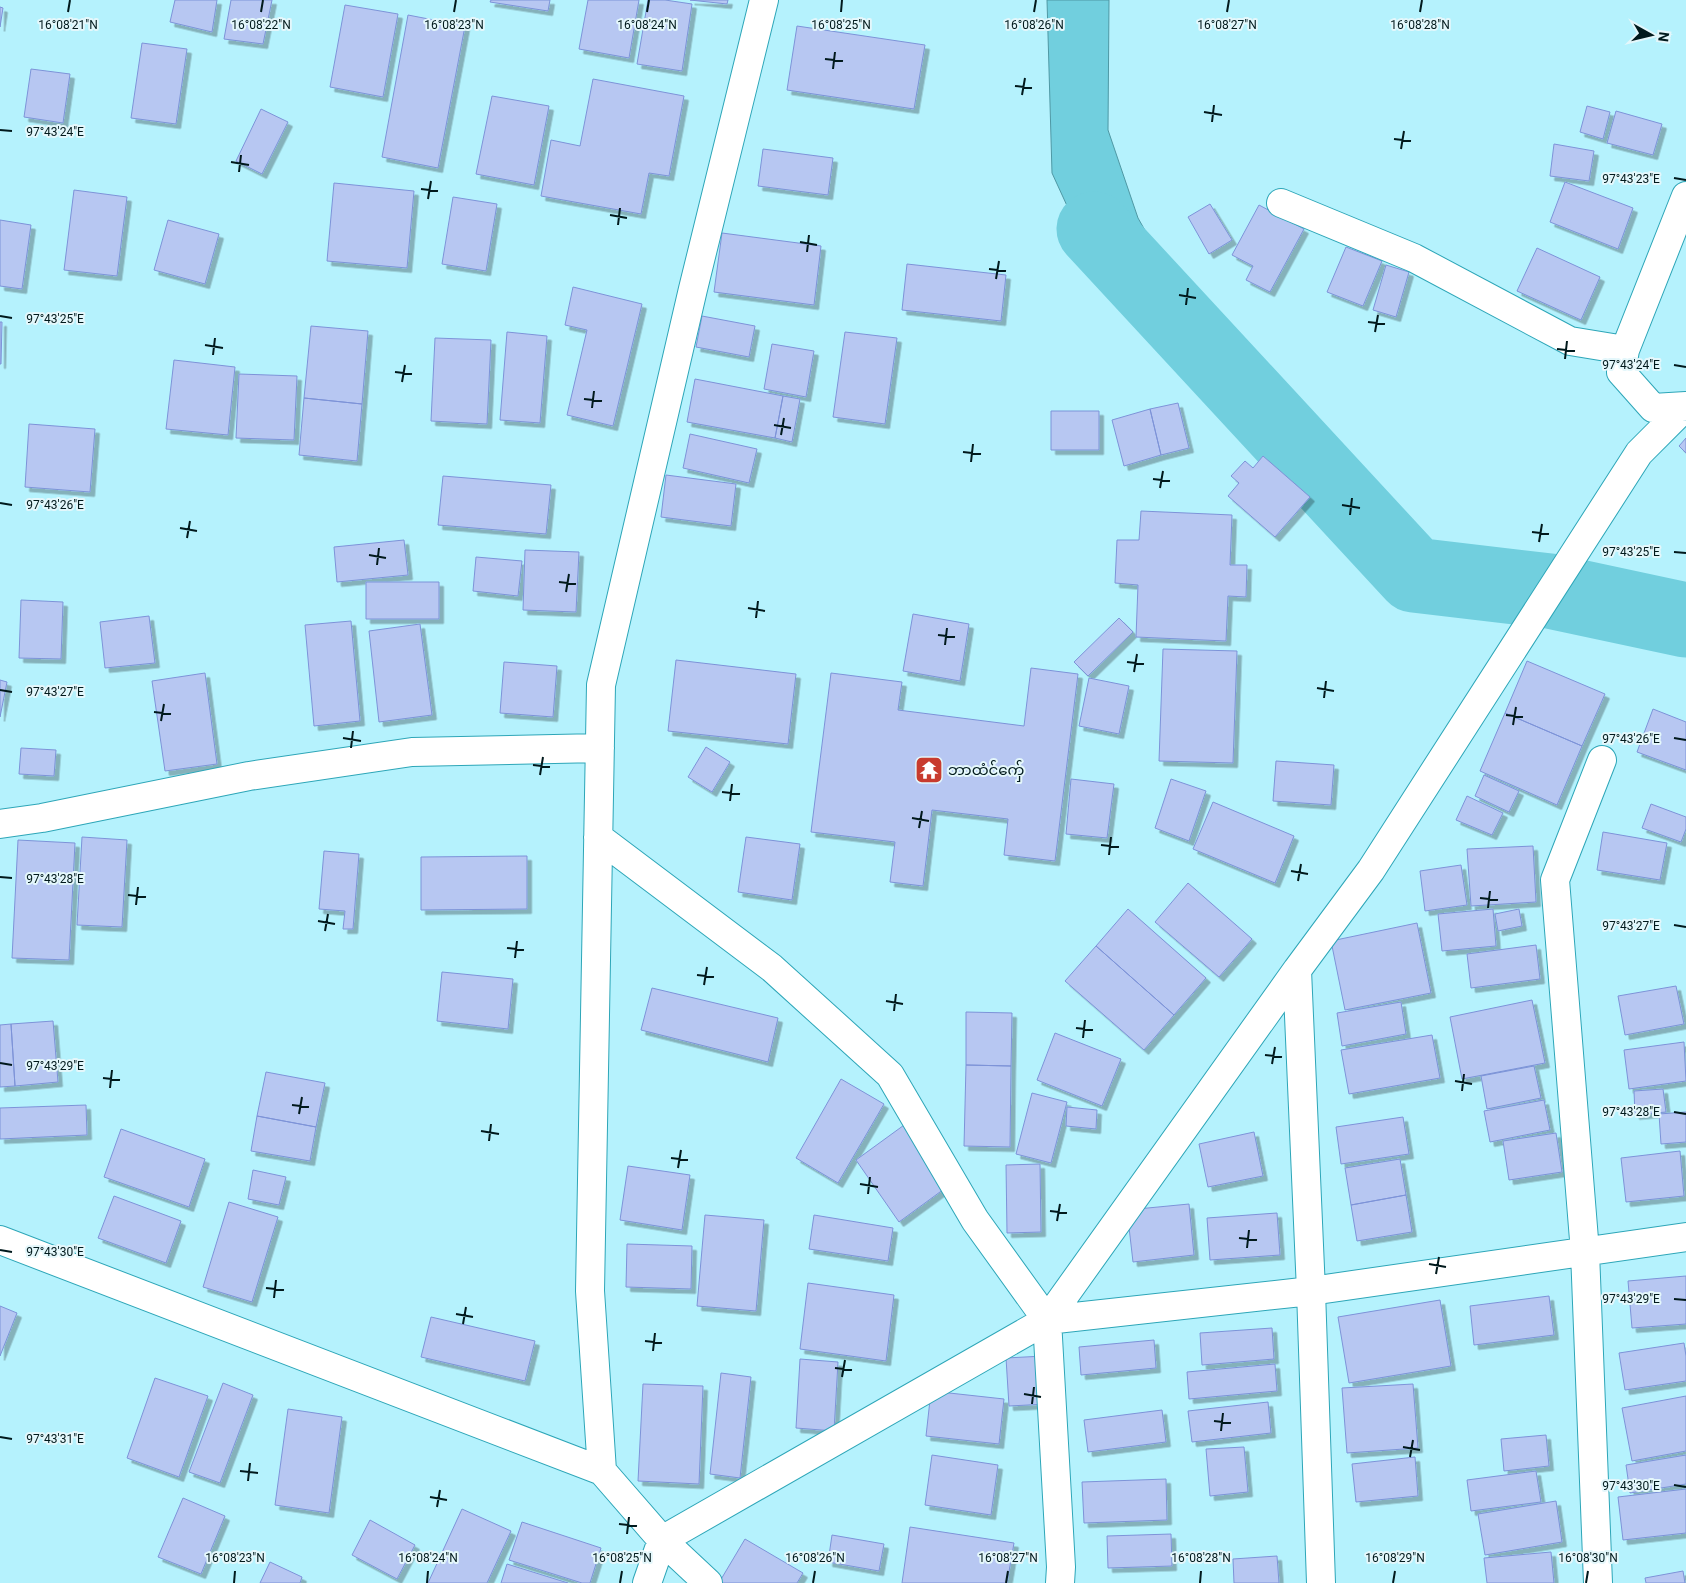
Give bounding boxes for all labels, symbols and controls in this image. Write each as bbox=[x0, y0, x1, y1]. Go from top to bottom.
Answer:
north arrow bbox=[1626, 10, 1676, 60]
text: 16°08'21"N bbox=[38, 18, 98, 32]
text: 16°08'22"N bbox=[231, 18, 291, 32]
text: 16°08'23"N bbox=[424, 18, 484, 32]
text: 16°08'24"N bbox=[617, 18, 677, 32]
text: 16°08'25"N bbox=[811, 18, 871, 32]
text: 16°08'26"N bbox=[1004, 18, 1064, 32]
text: 16°08'27"N bbox=[1197, 18, 1257, 32]
text: 16°08'28"N bbox=[1390, 18, 1450, 32]
text: N bbox=[1655, 31, 1672, 43]
text: 97°43'24"E bbox=[26, 125, 84, 139]
text: 97°43'23"E bbox=[1602, 172, 1660, 186]
text: 97°43'25"E bbox=[26, 312, 84, 326]
text: 97°43'24"E bbox=[1602, 358, 1660, 372]
text: 97°43'26"E bbox=[26, 498, 84, 512]
text: 97°43'25"E bbox=[1602, 545, 1660, 559]
text: 97°43'27"E bbox=[26, 685, 84, 699]
text: 97°43'26"E bbox=[1602, 732, 1660, 746]
temple icon: ဘာထံင်ကှ်ေ bbox=[914, 755, 944, 785]
place label: ဘာထံင်ကှ်ေ bbox=[948, 760, 1025, 782]
text: 97°43'28"E bbox=[26, 872, 84, 886]
text: 97°43'27"E bbox=[1602, 919, 1660, 933]
text: 97°43'29"E bbox=[26, 1059, 84, 1073]
text: 97°43'28"E bbox=[1602, 1105, 1660, 1119]
text: 97°43'30"E bbox=[26, 1245, 84, 1259]
text: 97°43'29"E bbox=[1602, 1292, 1660, 1306]
text: 97°43'31"E bbox=[26, 1432, 84, 1446]
text: 97°43'30"E bbox=[1602, 1479, 1660, 1493]
text: 16°08'23"N bbox=[205, 1551, 265, 1565]
text: 16°08'24"N bbox=[398, 1551, 458, 1565]
text: 16°08'25"N bbox=[592, 1551, 652, 1565]
text: 16°08'26"N bbox=[785, 1551, 845, 1565]
text: 16°08'27"N bbox=[978, 1551, 1038, 1565]
text: 16°08'28"N bbox=[1171, 1551, 1231, 1565]
text: 16°08'29"N bbox=[1365, 1551, 1425, 1565]
text: 16°08'30"N bbox=[1558, 1551, 1618, 1565]

